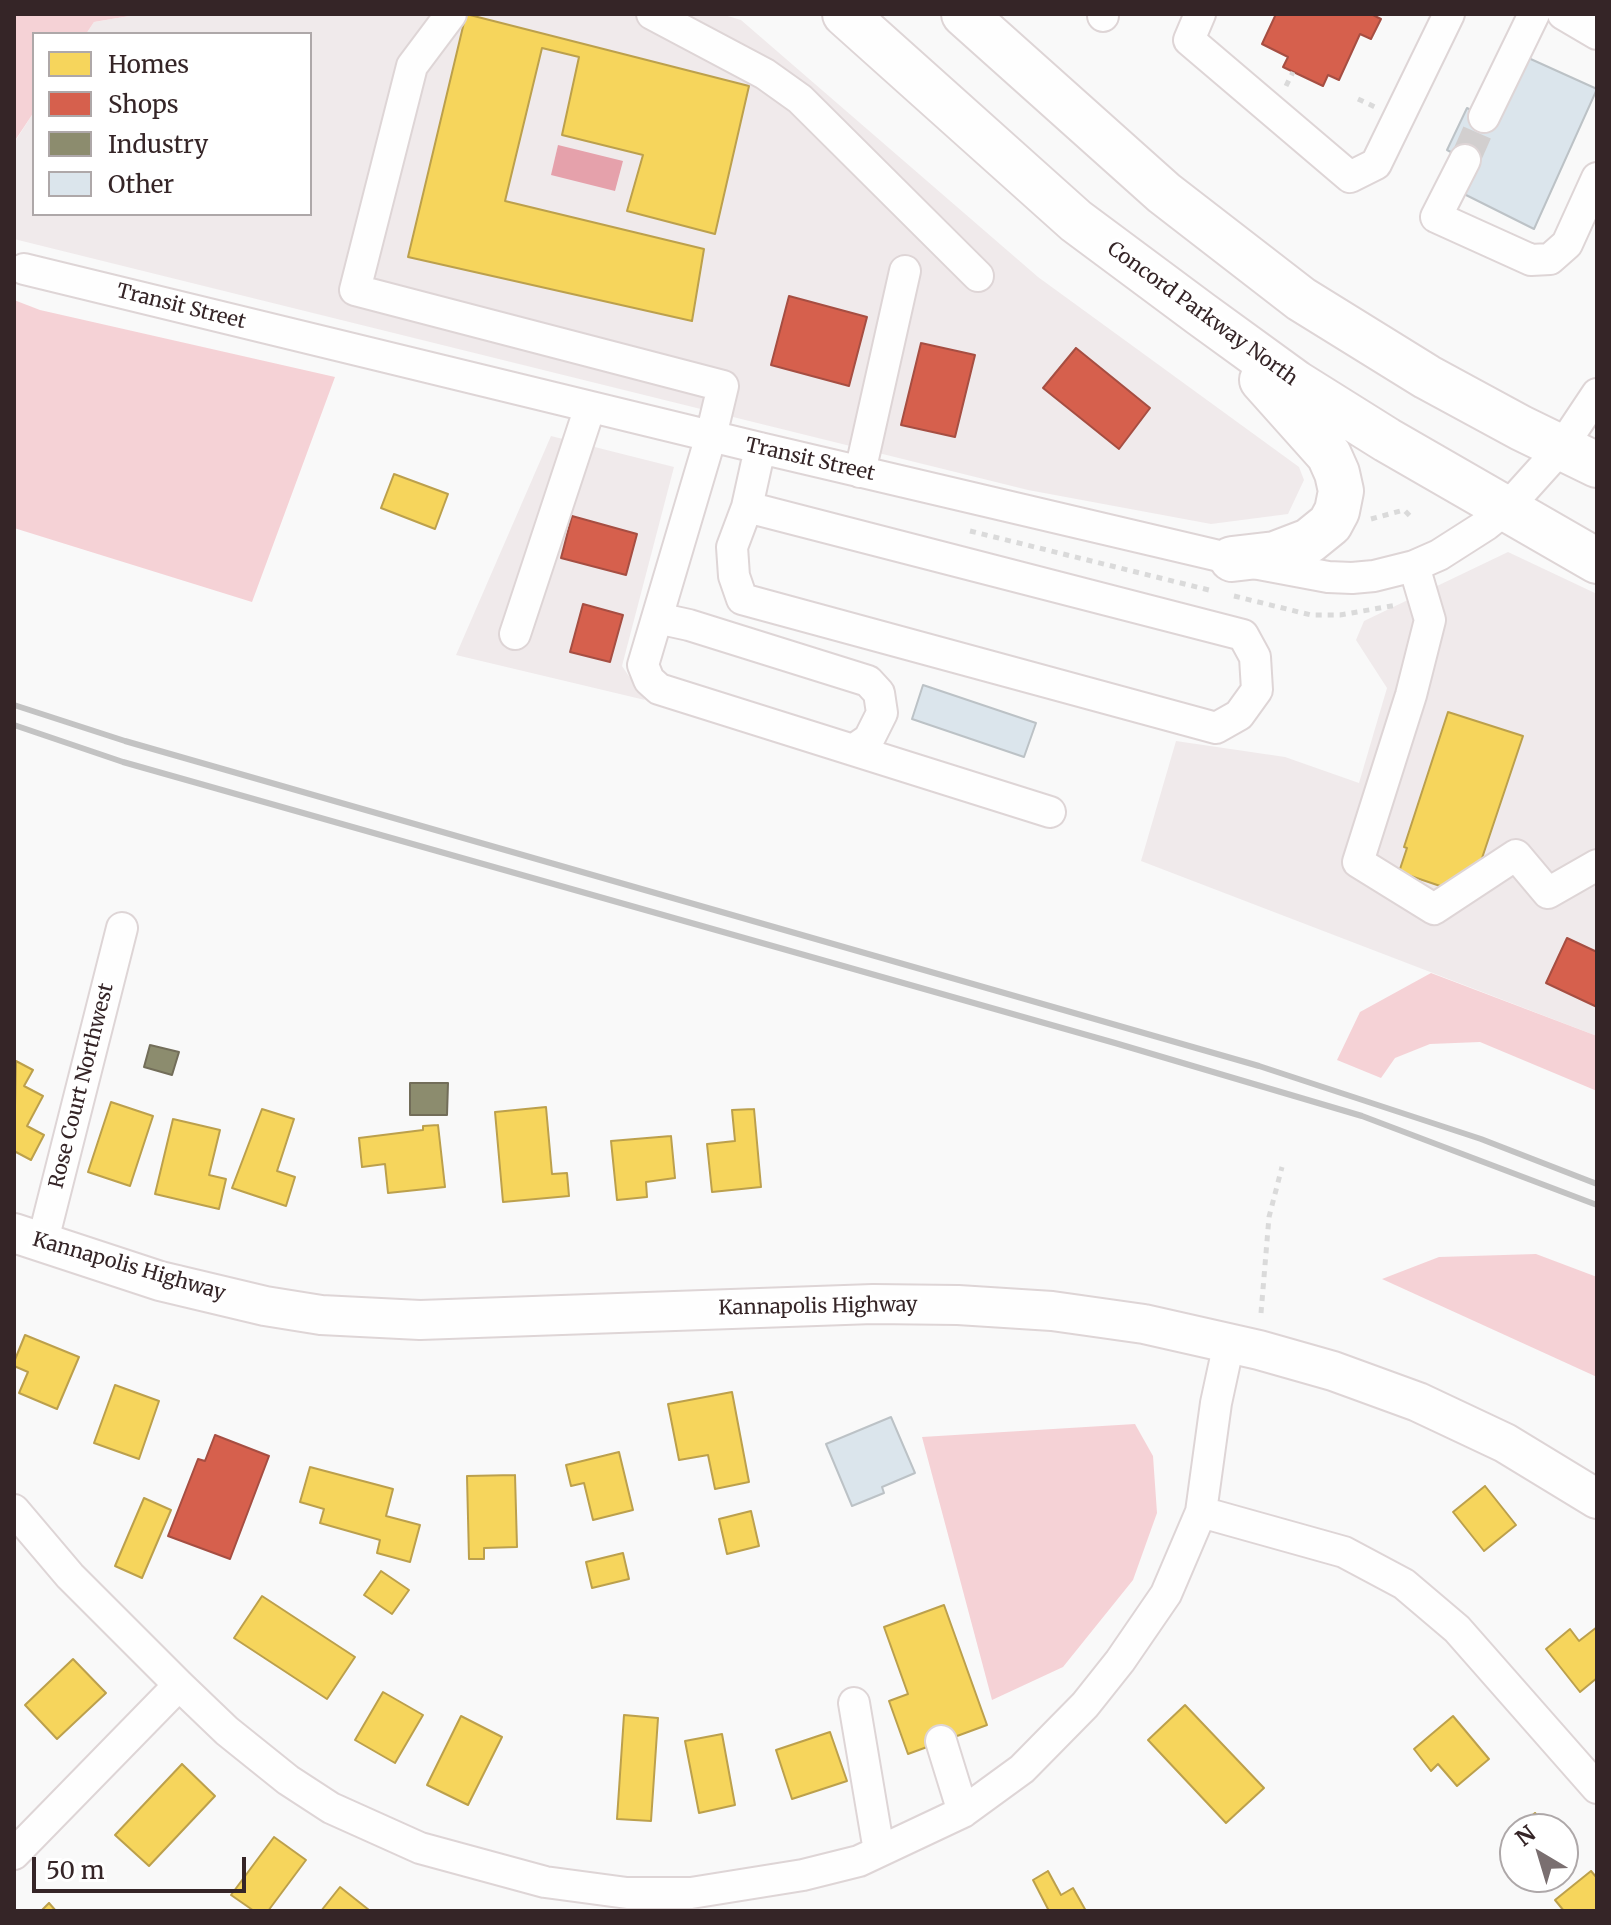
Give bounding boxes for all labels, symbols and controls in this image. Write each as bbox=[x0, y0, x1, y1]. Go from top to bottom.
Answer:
legend bbox=[32, 32, 312, 216]
text: Homes bbox=[108, 49, 189, 80]
text: Shops bbox=[108, 89, 179, 120]
text: Industry bbox=[108, 129, 208, 160]
text: Other bbox=[108, 169, 174, 200]
street label: Concord Parkway North bbox=[1102, 237, 1302, 391]
street label: Transit Street bbox=[114, 279, 248, 335]
street label: Transit Street bbox=[743, 433, 877, 487]
street label: Rose Court Northwest bbox=[45, 981, 119, 1191]
street label: Kannapolis Highway bbox=[30, 1228, 228, 1306]
street label: Kannapolis Highway bbox=[718, 1293, 918, 1321]
north arrow bbox=[1499, 1813, 1579, 1893]
text: N bbox=[1510, 1819, 1541, 1852]
scale bar bbox=[36, 1841, 250, 1891]
text: 50 m bbox=[46, 1855, 105, 1886]

